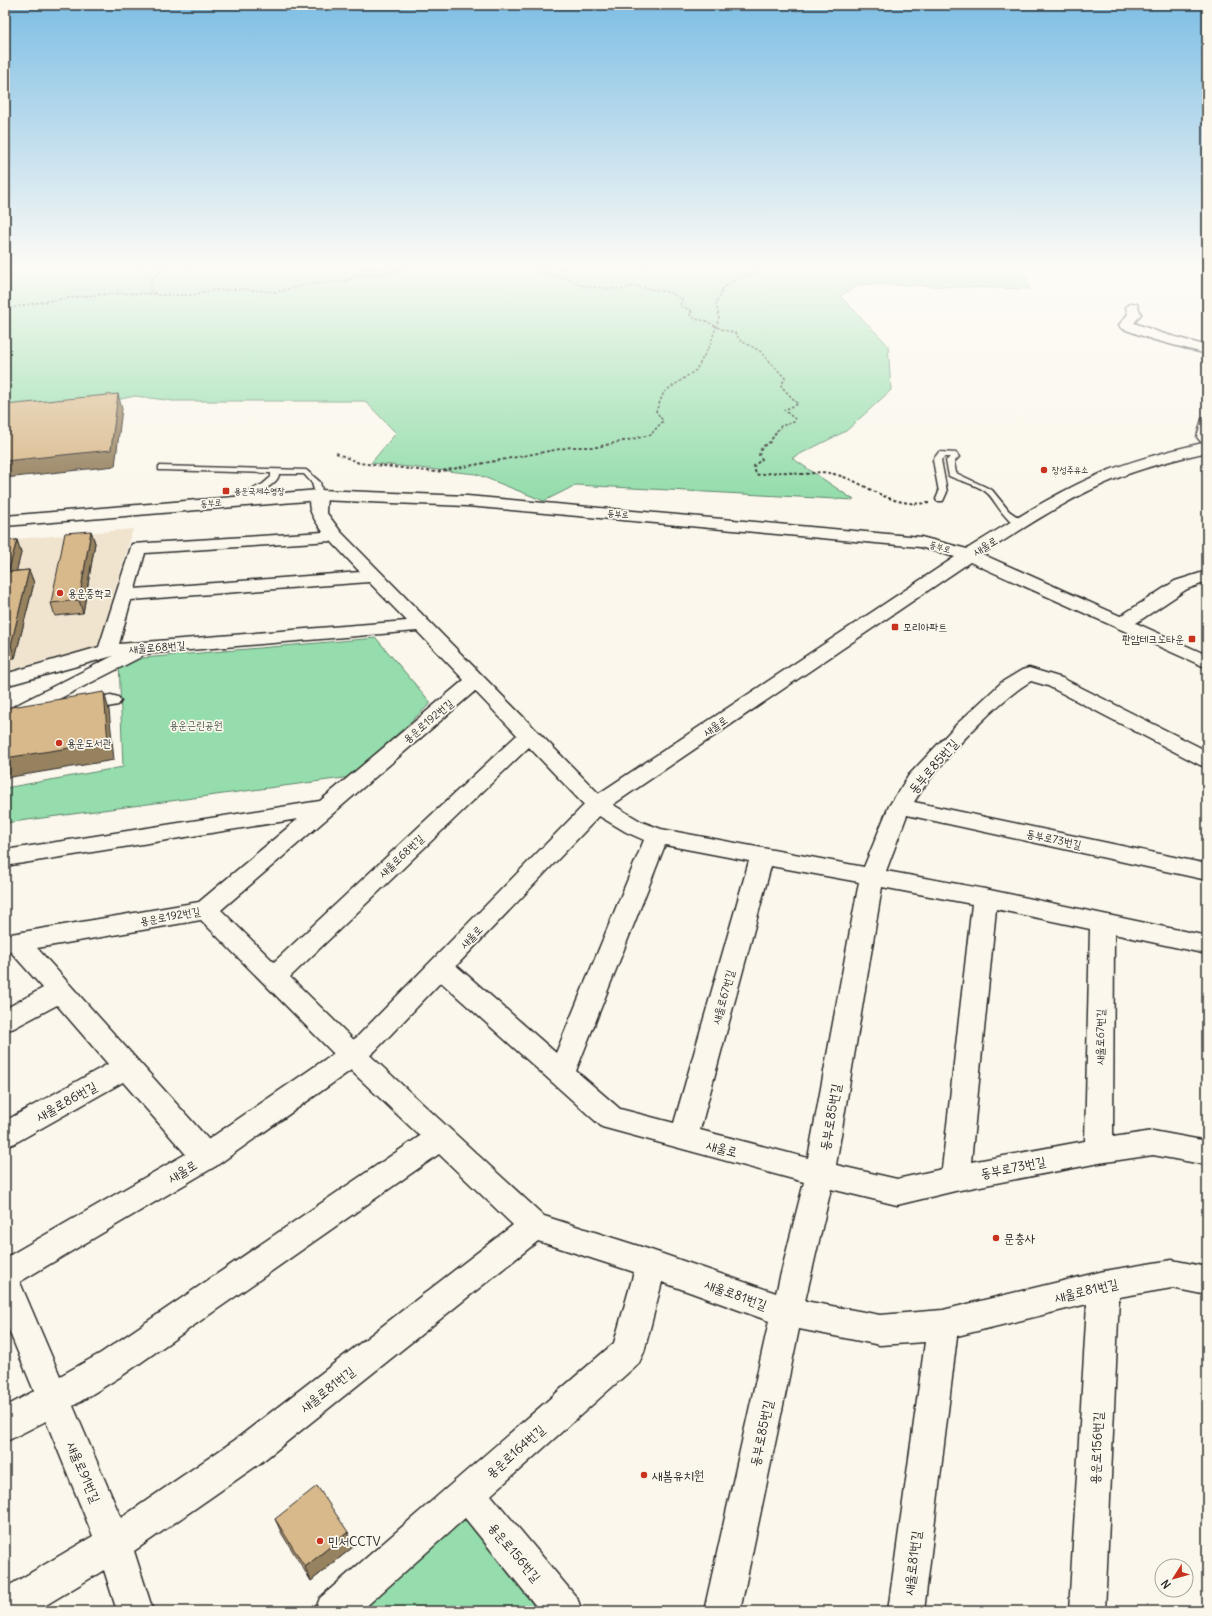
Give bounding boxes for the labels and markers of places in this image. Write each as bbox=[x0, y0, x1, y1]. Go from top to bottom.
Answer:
place label: 장성주유소 bbox=[1052, 464, 1088, 475]
marker: 장성주유소 bbox=[1039, 465, 1049, 475]
place label: 용운국제수영장 bbox=[234, 485, 285, 496]
marker: 용운국제수영장 bbox=[221, 486, 231, 496]
place label: 용운중학교 bbox=[68, 586, 112, 600]
marker: 용운중학교 bbox=[55, 588, 65, 598]
place label: 모리아파트 bbox=[903, 620, 947, 634]
marker: 모리아파트 bbox=[890, 622, 900, 632]
place label: 판암테크노타운 bbox=[1122, 632, 1184, 646]
marker: 판암테크노타운 bbox=[1187, 634, 1197, 644]
place label: 용운도서관 bbox=[67, 736, 111, 750]
marker: 용운도서관 bbox=[54, 738, 64, 748]
place label: 문충사 bbox=[1004, 1230, 1035, 1247]
marker: 문충사 bbox=[991, 1233, 1001, 1243]
place label: 새봄유치원 bbox=[652, 1467, 704, 1484]
marker: 새봄유치원 bbox=[639, 1470, 649, 1480]
place label: 민서CCTV bbox=[328, 1533, 381, 1550]
marker: 민서CCTV bbox=[315, 1536, 325, 1546]

